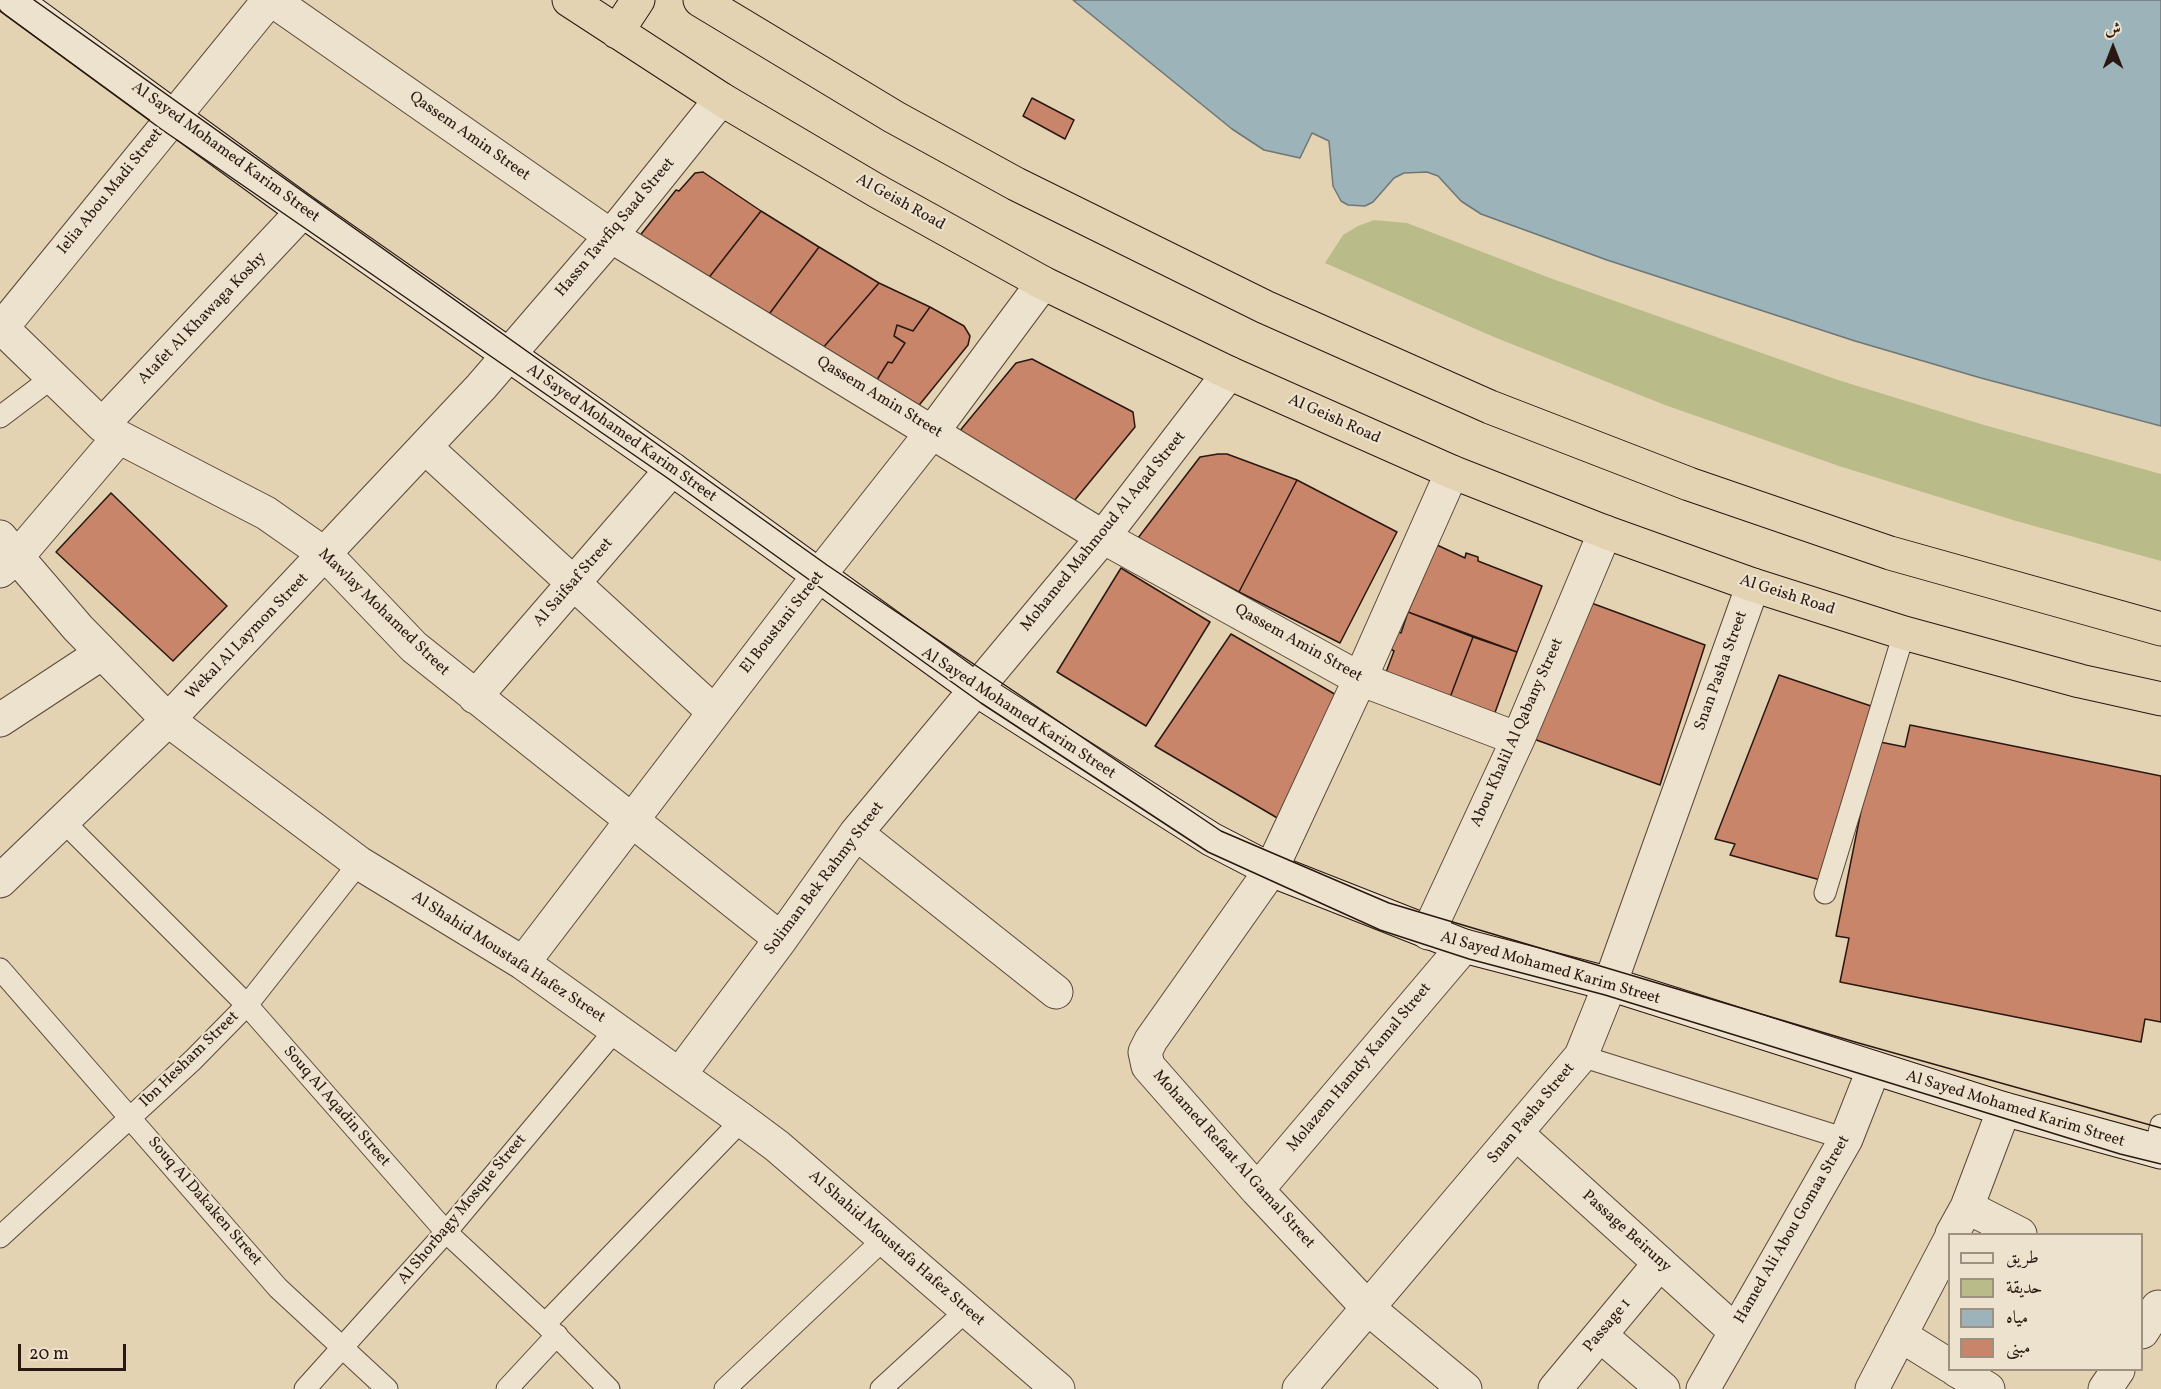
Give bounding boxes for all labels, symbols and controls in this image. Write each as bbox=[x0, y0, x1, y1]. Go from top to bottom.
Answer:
north arrow bbox=[2083, 18, 2143, 78]
text: ش bbox=[2105, 19, 2121, 41]
street label: Al Sayed Mohamed Karim Street bbox=[127, 78, 323, 228]
street label: Qassem Amin Street bbox=[405, 88, 533, 186]
street label: Ielia Abou Madi Street bbox=[54, 125, 168, 259]
street label: Hassn Tawfiq Saad Street bbox=[552, 155, 680, 301]
street label: Al Geish Road bbox=[852, 171, 948, 235]
street label: Atafet Al Khawaga Koshy bbox=[135, 249, 271, 389]
street label: Qassem Amin Street bbox=[813, 353, 945, 443]
street label: Al Sayed Mohamed Karim Street bbox=[522, 361, 720, 507]
street label: Al Geish Road bbox=[1285, 391, 1383, 449]
street label: Mohamed Mahmoud Al Aqad Street bbox=[1017, 428, 1191, 636]
street label: Al Saifsaf Street bbox=[530, 535, 618, 631]
street label: Mawlay Mohamed Street bbox=[313, 545, 453, 681]
street label: El Boustani Street bbox=[737, 568, 829, 678]
street label: Wekal Al Laymon Street bbox=[182, 570, 314, 704]
street label: Al Geish Road bbox=[1737, 572, 1837, 620]
street label: Qassem Amin Street bbox=[1231, 601, 1365, 687]
street label: Snan Pasha Street bbox=[1691, 609, 1753, 733]
street label: Abou Khalil Al Qabany Street bbox=[1468, 635, 1568, 831]
street label: Al Sayed Mohamed Karim Street bbox=[917, 644, 1119, 784]
street label: Soliman Bek Rahmy Street bbox=[761, 799, 889, 959]
street label: Al Shahid Moustafa Hafez Street bbox=[407, 888, 609, 1028]
street label: Al Sayed Mohamed Karim Street bbox=[1438, 928, 1662, 1010]
street label: Molazem Hamdy Kamal Street bbox=[1284, 980, 1436, 1156]
street label: Ibn Hesham Street bbox=[136, 1008, 244, 1112]
street label: Souq Al Aqadin Street bbox=[278, 1043, 394, 1171]
street label: Snan Pasha Street bbox=[1484, 1060, 1580, 1168]
street label: Mohamed Refaat Al Gamal Street bbox=[1148, 1067, 1318, 1253]
street label: Al Sayed Mohamed Karim Street bbox=[1903, 1068, 2127, 1152]
street label: Al Shorbagy Mosque Street bbox=[395, 1131, 531, 1289]
street label: Hamed Ali Abou Gomaa Street bbox=[1731, 1132, 1855, 1328]
street label: Souq Al Dakaken Street bbox=[143, 1134, 265, 1270]
street label: Al Shahid Moustafa Hafez Street bbox=[804, 1167, 988, 1331]
street label: Passage Beiruny bbox=[1577, 1187, 1675, 1277]
legend bbox=[1948, 1233, 2143, 1371]
text: طريق bbox=[2006, 1246, 2039, 1271]
text: حديقة bbox=[2006, 1276, 2042, 1301]
street label: Passage 1 bbox=[1580, 1295, 1636, 1357]
text: مياه bbox=[2006, 1306, 2028, 1331]
scale bar bbox=[21, 1332, 129, 1370]
text: مبنى bbox=[2006, 1336, 2031, 1361]
text: 20 m bbox=[29, 1342, 69, 1367]

